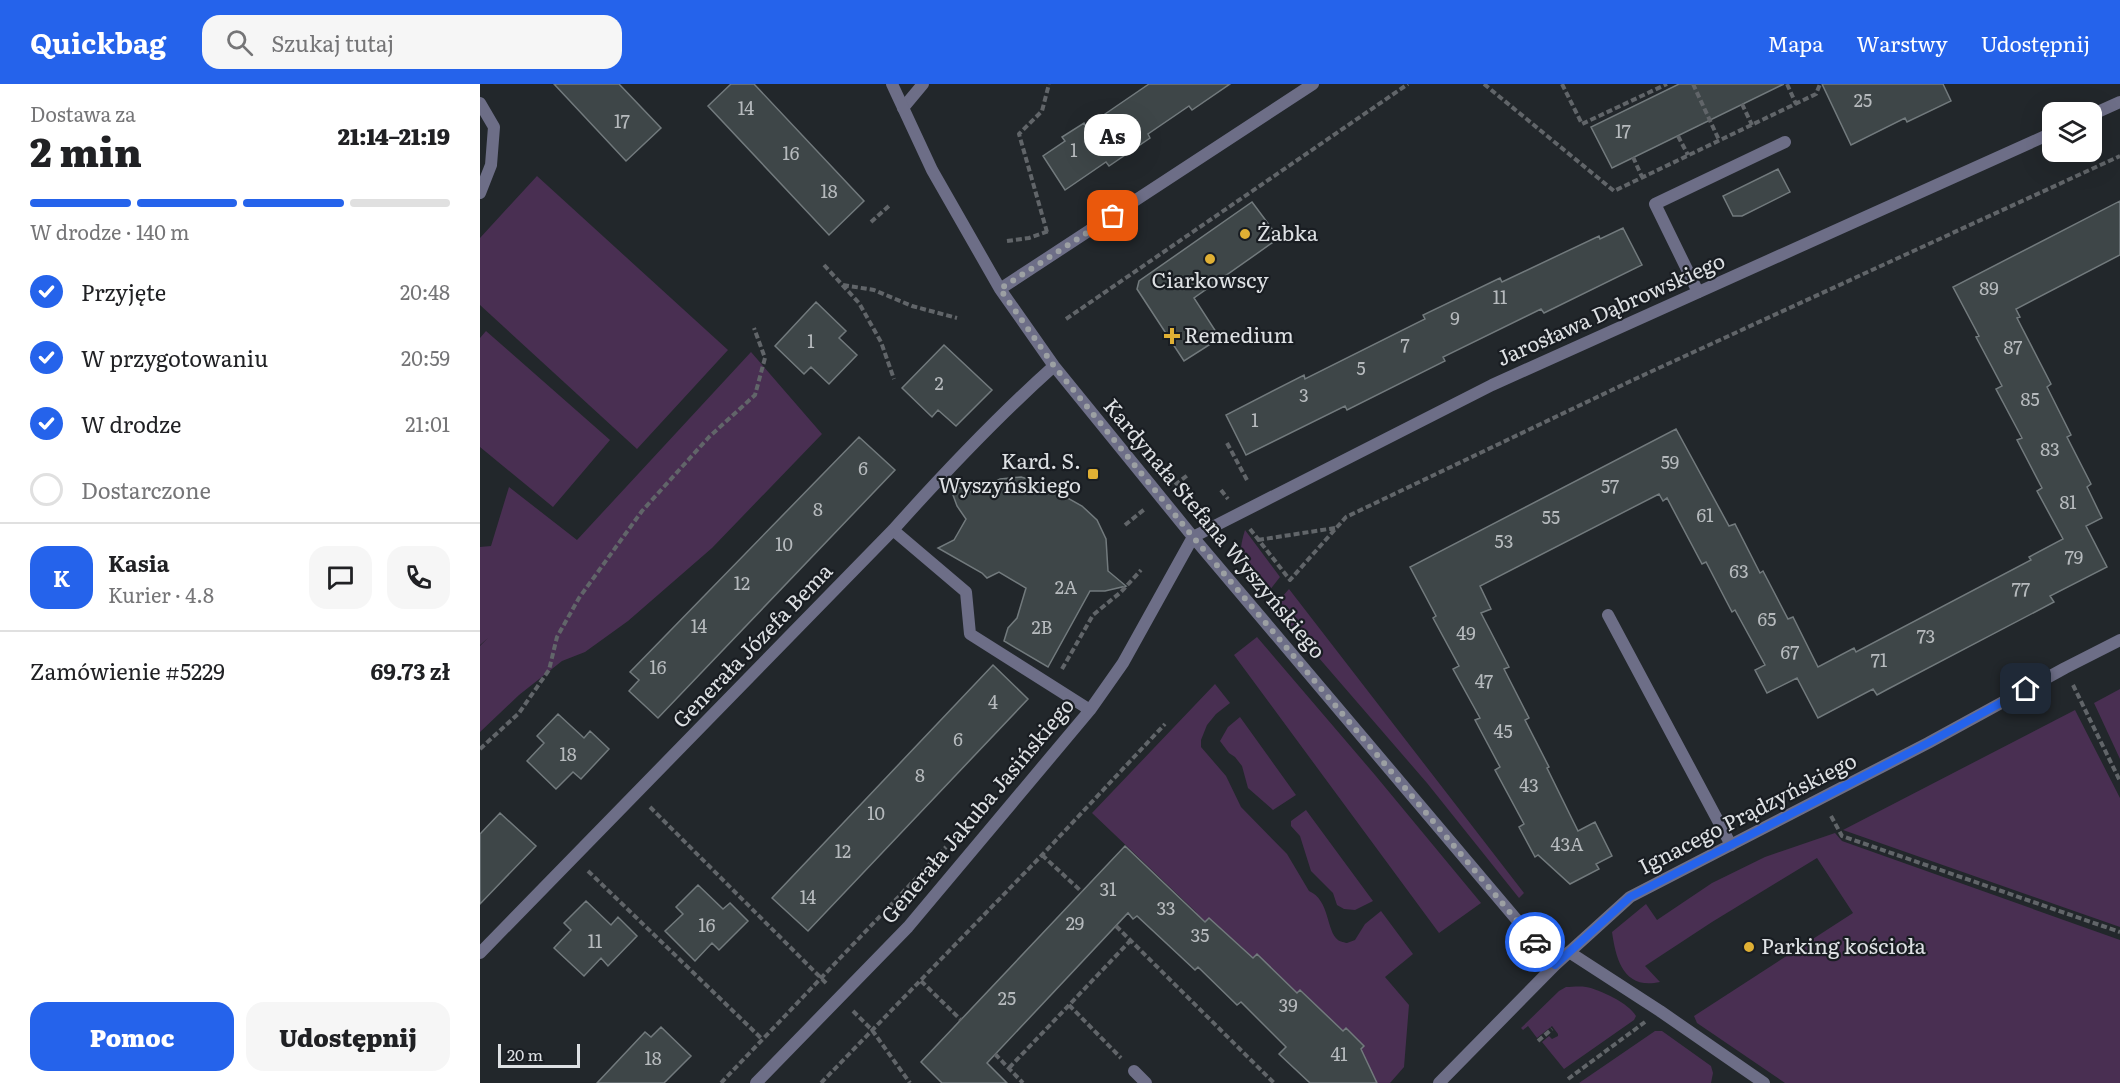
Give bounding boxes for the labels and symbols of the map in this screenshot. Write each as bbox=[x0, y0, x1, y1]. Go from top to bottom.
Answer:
house number: 25 bbox=[1854, 86, 1872, 113]
house number: 14 bbox=[738, 94, 754, 121]
house number: 17 bbox=[614, 107, 630, 134]
callout: As bbox=[1084, 114, 1142, 156]
house number: 17 bbox=[1615, 117, 1631, 144]
house number: 1 bbox=[1070, 136, 1078, 163]
house number: 16 bbox=[783, 139, 800, 166]
house number: 18 bbox=[820, 177, 838, 204]
pin bbox=[1087, 190, 1138, 241]
place label: Żabka bbox=[1257, 216, 1319, 247]
marker: Żabka bbox=[1238, 227, 1252, 241]
street label: Jarosława Dąbrowskiego bbox=[1491, 243, 1729, 372]
marker: Ciarkowscy bbox=[1203, 252, 1217, 266]
place label: Ciarkowscy bbox=[1152, 263, 1269, 294]
house number: 89 bbox=[1979, 274, 1999, 301]
house number: 11 bbox=[1493, 283, 1507, 310]
house number: 9 bbox=[1450, 304, 1460, 331]
place label: Remedium bbox=[1184, 318, 1294, 349]
house number: 1 bbox=[807, 327, 815, 354]
marker: Remedium bbox=[1165, 329, 1179, 343]
house number: 7 bbox=[1400, 331, 1410, 358]
house number: 87 bbox=[2004, 333, 2022, 360]
house number: 5 bbox=[1356, 354, 1366, 381]
house number: 2 bbox=[934, 369, 944, 396]
house number: 3 bbox=[1299, 381, 1309, 408]
house number: 85 bbox=[2020, 385, 2040, 412]
street label: Kardynała Stefana Wyszyńskiego bbox=[1098, 391, 1334, 664]
house number: 1 bbox=[1251, 406, 1259, 433]
house number: 83 bbox=[2040, 435, 2060, 462]
place label: Kard. S. Wyszyńskiego bbox=[938, 444, 1081, 499]
house number: 59 bbox=[1661, 448, 1679, 475]
house number: 6 bbox=[858, 454, 868, 481]
marker: Kard. S. Wyszyńskiego bbox=[1086, 467, 1100, 481]
house number: 57 bbox=[1601, 472, 1619, 499]
house number: 81 bbox=[2059, 488, 2077, 515]
house number: 8 bbox=[813, 495, 823, 522]
house number: 61 bbox=[1697, 501, 1714, 528]
house number: 55 bbox=[1542, 503, 1560, 530]
house number: 53 bbox=[1495, 527, 1513, 554]
house number: 10 bbox=[775, 530, 793, 557]
house number: 79 bbox=[2065, 543, 2083, 570]
street label: Generała Józefa Bema bbox=[664, 554, 839, 734]
house number: 63 bbox=[1729, 557, 1749, 584]
house number: 12 bbox=[734, 569, 750, 596]
house number: 2A bbox=[1055, 573, 1077, 600]
house number: 77 bbox=[2012, 575, 2030, 602]
house number: 65 bbox=[1758, 605, 1776, 632]
house number: 14 bbox=[691, 612, 707, 639]
house number: 2B bbox=[1031, 613, 1053, 640]
house number: 49 bbox=[1456, 619, 1476, 646]
house number: 73 bbox=[1917, 622, 1935, 649]
house number: 67 bbox=[1781, 638, 1799, 665]
house number: 71 bbox=[1871, 646, 1887, 673]
house number: 16 bbox=[650, 653, 667, 680]
pin bbox=[2000, 663, 2051, 714]
house number: 47 bbox=[1475, 667, 1493, 694]
house number: 4 bbox=[988, 688, 998, 715]
street label: Generała Jakuba Jasińskiego bbox=[872, 690, 1080, 929]
house number: 45 bbox=[1493, 717, 1513, 744]
house number: 6 bbox=[953, 725, 963, 752]
house number: 18 bbox=[559, 740, 577, 767]
street label: Ignacego Prądzyńskiego bbox=[1633, 743, 1861, 880]
house number: 8 bbox=[915, 761, 925, 788]
house number: 43 bbox=[1519, 771, 1539, 798]
house number: 10 bbox=[867, 799, 885, 826]
house number: 43A bbox=[1551, 830, 1583, 857]
house number: 12 bbox=[835, 837, 851, 864]
house number: 31 bbox=[1099, 875, 1117, 902]
house number: 14 bbox=[800, 883, 816, 910]
house number: 33 bbox=[1157, 894, 1175, 921]
house number: 29 bbox=[1066, 909, 1084, 936]
house number: 16 bbox=[699, 911, 716, 938]
courier bbox=[1505, 912, 1565, 972]
house number: 35 bbox=[1191, 921, 1209, 948]
house number: 11 bbox=[588, 927, 602, 954]
place label: Parking kościoła bbox=[1761, 929, 1926, 960]
marker: Parking kościoła bbox=[1742, 940, 1756, 954]
house number: 25 bbox=[998, 984, 1016, 1011]
house number: 39 bbox=[1278, 991, 1298, 1018]
house number: 41 bbox=[1330, 1040, 1348, 1067]
scale bar bbox=[498, 1041, 580, 1068]
house number: 18 bbox=[644, 1044, 662, 1071]

